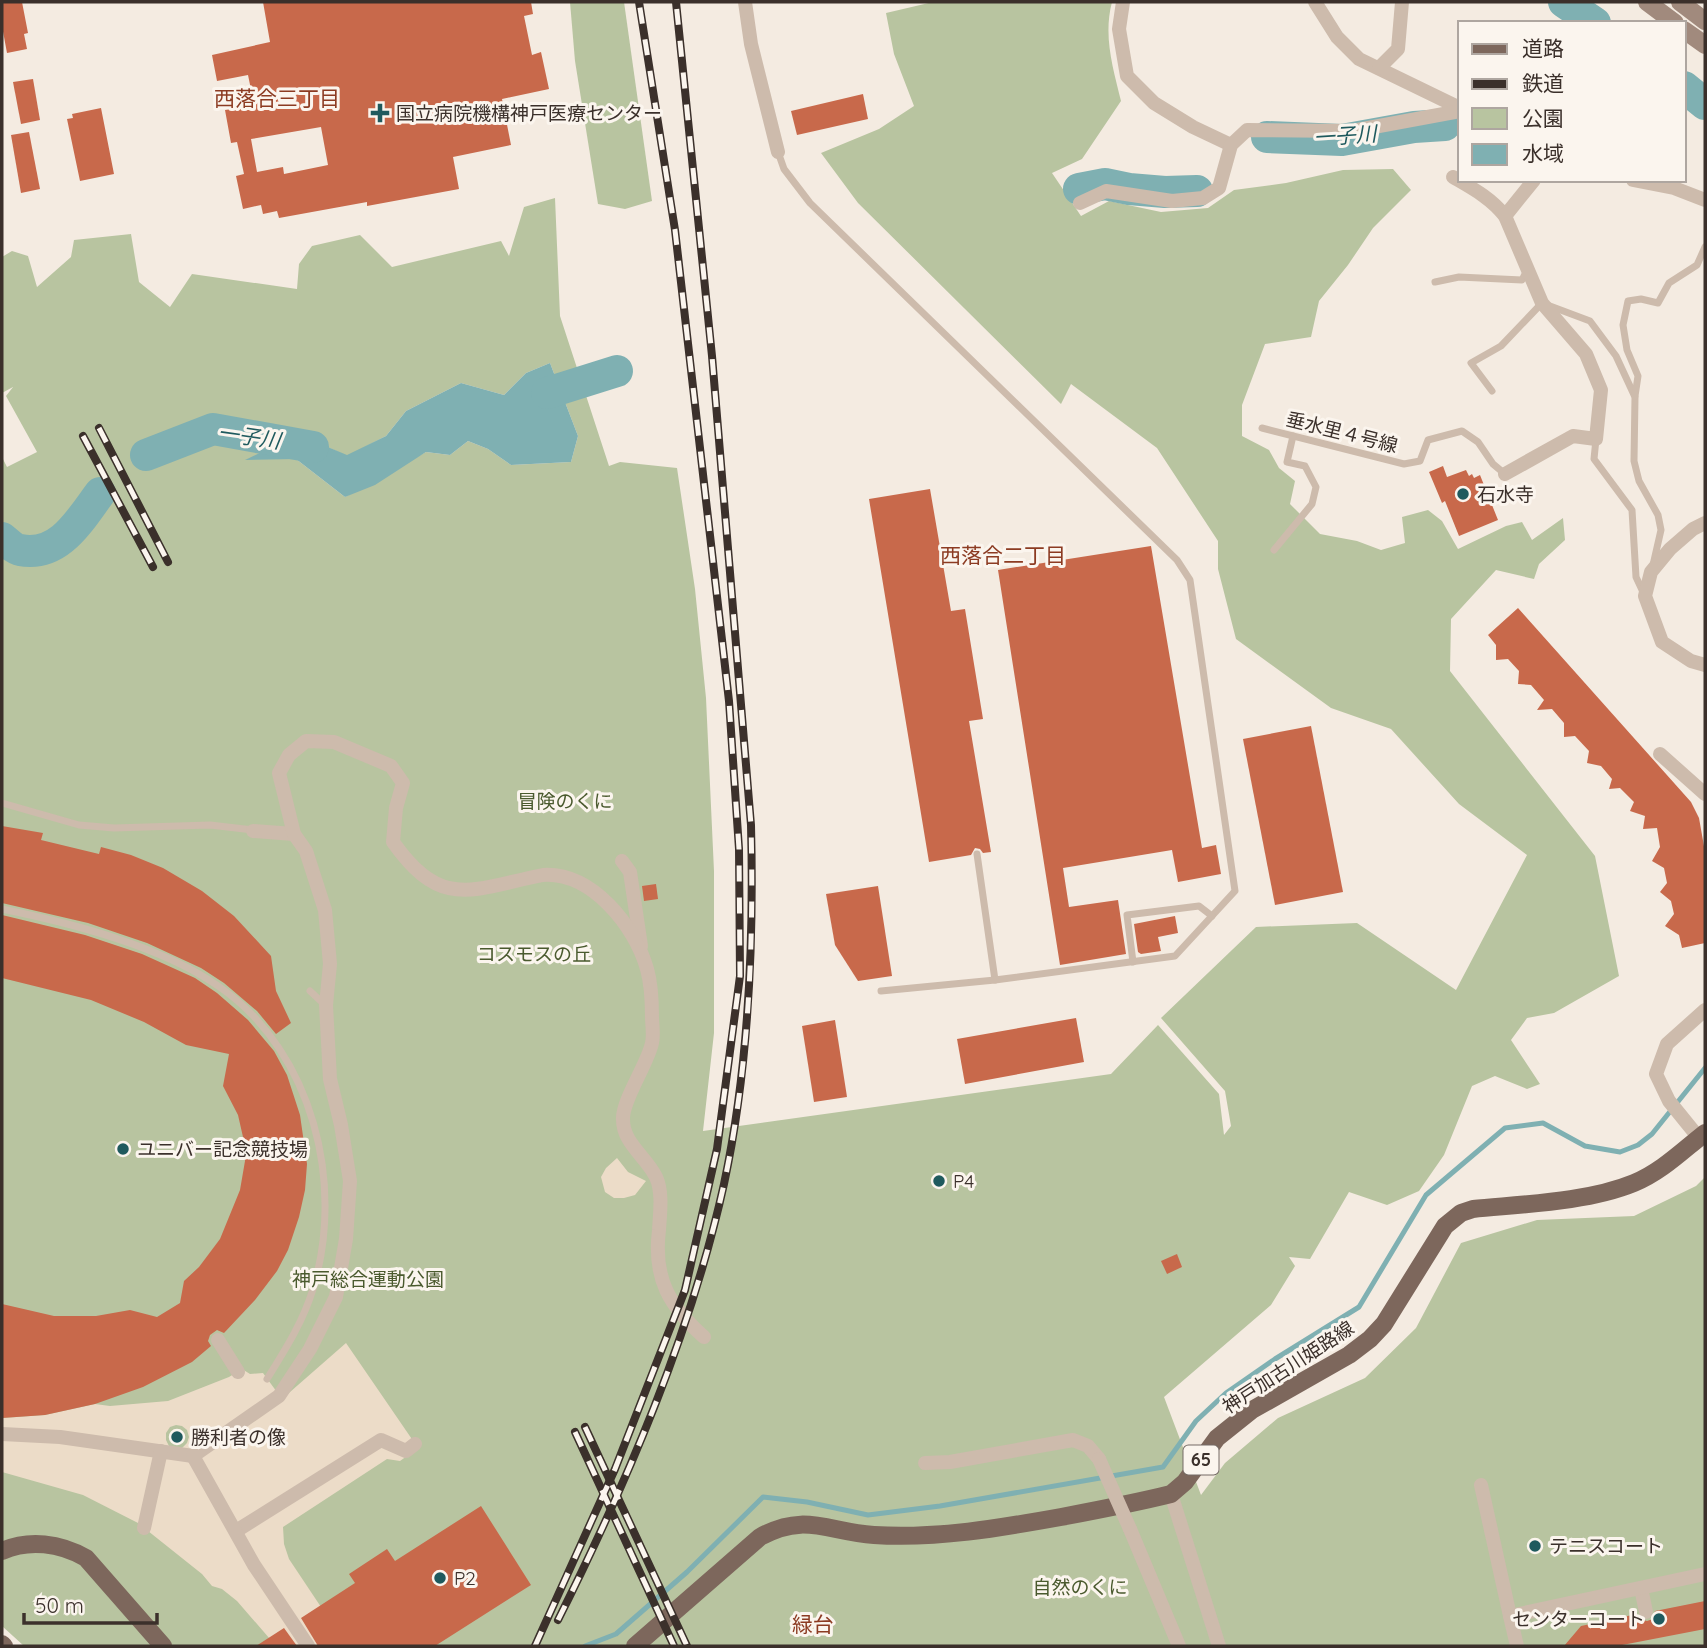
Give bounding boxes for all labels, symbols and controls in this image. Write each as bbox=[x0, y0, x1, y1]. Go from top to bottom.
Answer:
legend bbox=[1458, 21, 1686, 182]
text: 道路 bbox=[1522, 35, 1564, 61]
text: 鉄道 bbox=[1522, 70, 1564, 96]
district label: 西落合三丁目 bbox=[214, 85, 340, 111]
place label: 国立病院機構神戸医療センター bbox=[396, 101, 662, 125]
marker: 国立病院機構神戸医療センター bbox=[370, 103, 390, 123]
text: 公園 bbox=[1522, 105, 1564, 131]
water label: 一子川 bbox=[1313, 120, 1379, 150]
text: 水域 bbox=[1522, 140, 1564, 166]
street label: 垂水里４号線 bbox=[1284, 407, 1400, 457]
water label: 一子川 bbox=[216, 419, 284, 454]
place label: 石水寺 bbox=[1477, 482, 1534, 506]
marker: 石水寺 bbox=[1455, 486, 1471, 502]
district label: 西落合二丁目 bbox=[940, 542, 1066, 568]
park label: 冒険のくに bbox=[517, 789, 613, 813]
park label: コスモスの丘 bbox=[477, 942, 591, 966]
place label: ユニバー記念競技場 bbox=[137, 1137, 308, 1161]
marker: ユニバー記念競技場 bbox=[115, 1141, 131, 1157]
place label: P4 bbox=[953, 1169, 974, 1193]
marker: P4 bbox=[931, 1173, 947, 1189]
park label: 神戸総合運動公園 bbox=[292, 1267, 444, 1291]
street label: 神戸加古川姫路線 bbox=[1218, 1316, 1358, 1418]
place label: 勝利者の像 bbox=[191, 1425, 286, 1449]
marker: 勝利者の像 bbox=[169, 1429, 185, 1445]
road number: 65 bbox=[1184, 1446, 1218, 1475]
place label: テニスコート bbox=[1549, 1534, 1663, 1558]
marker: テニスコート bbox=[1527, 1538, 1543, 1554]
place label: P2 bbox=[454, 1566, 476, 1590]
marker: P2 bbox=[432, 1570, 448, 1586]
park label: 自然のくに bbox=[1032, 1575, 1128, 1599]
scale bar bbox=[24, 1582, 158, 1626]
text: 50 m bbox=[35, 1592, 84, 1618]
place label: センターコート bbox=[1512, 1607, 1645, 1631]
district label: 緑台 bbox=[792, 1611, 834, 1637]
marker: センターコート bbox=[1651, 1611, 1667, 1627]

